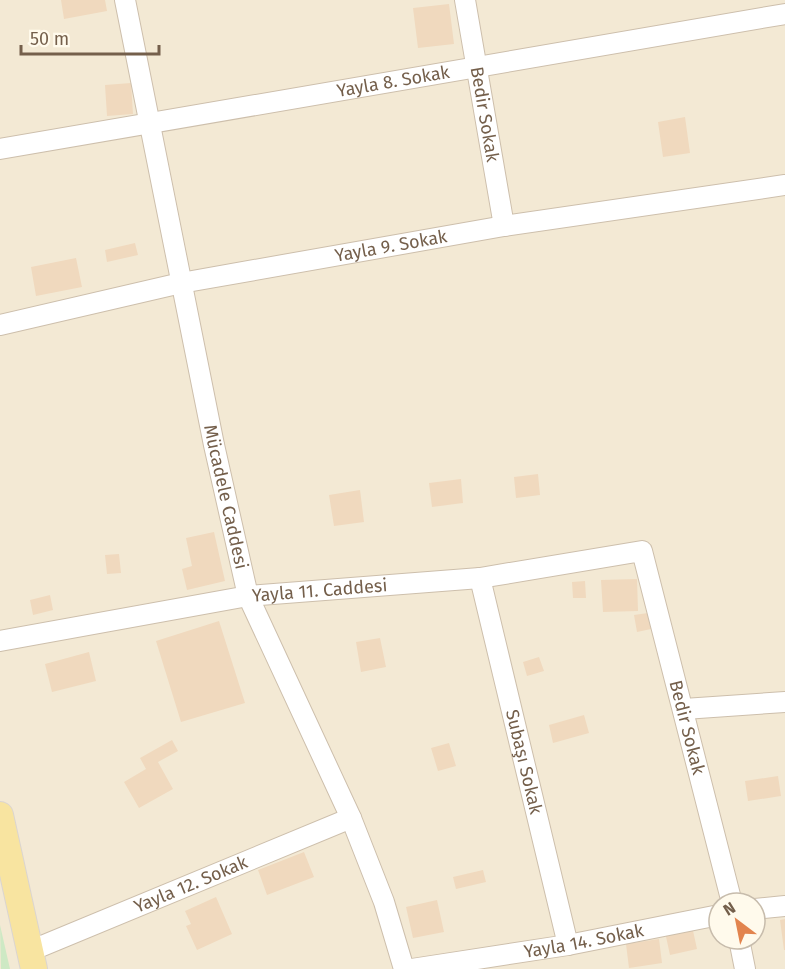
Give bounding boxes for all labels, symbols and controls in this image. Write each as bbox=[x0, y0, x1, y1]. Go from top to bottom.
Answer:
scale bar bbox=[21, 18, 159, 56]
text: 50 m bbox=[30, 28, 69, 50]
street label: Yayla 8. Sokak bbox=[335, 61, 452, 102]
street label: Bedir Sokak bbox=[466, 65, 504, 165]
street label: Yayla 9. Sokak bbox=[333, 225, 450, 267]
street label: Mücadele Caddesi bbox=[199, 423, 253, 571]
street label: Yayla 11. Caddesi bbox=[251, 574, 388, 607]
street label: Bedir Sokak bbox=[664, 678, 710, 778]
street label: Subaşı Sokak bbox=[501, 707, 547, 817]
street label: Yayla 12. Sokak bbox=[131, 851, 251, 918]
north arrow bbox=[707, 891, 767, 951]
text: N bbox=[720, 898, 739, 920]
street label: Yayla 14. Sokak bbox=[522, 919, 646, 963]

